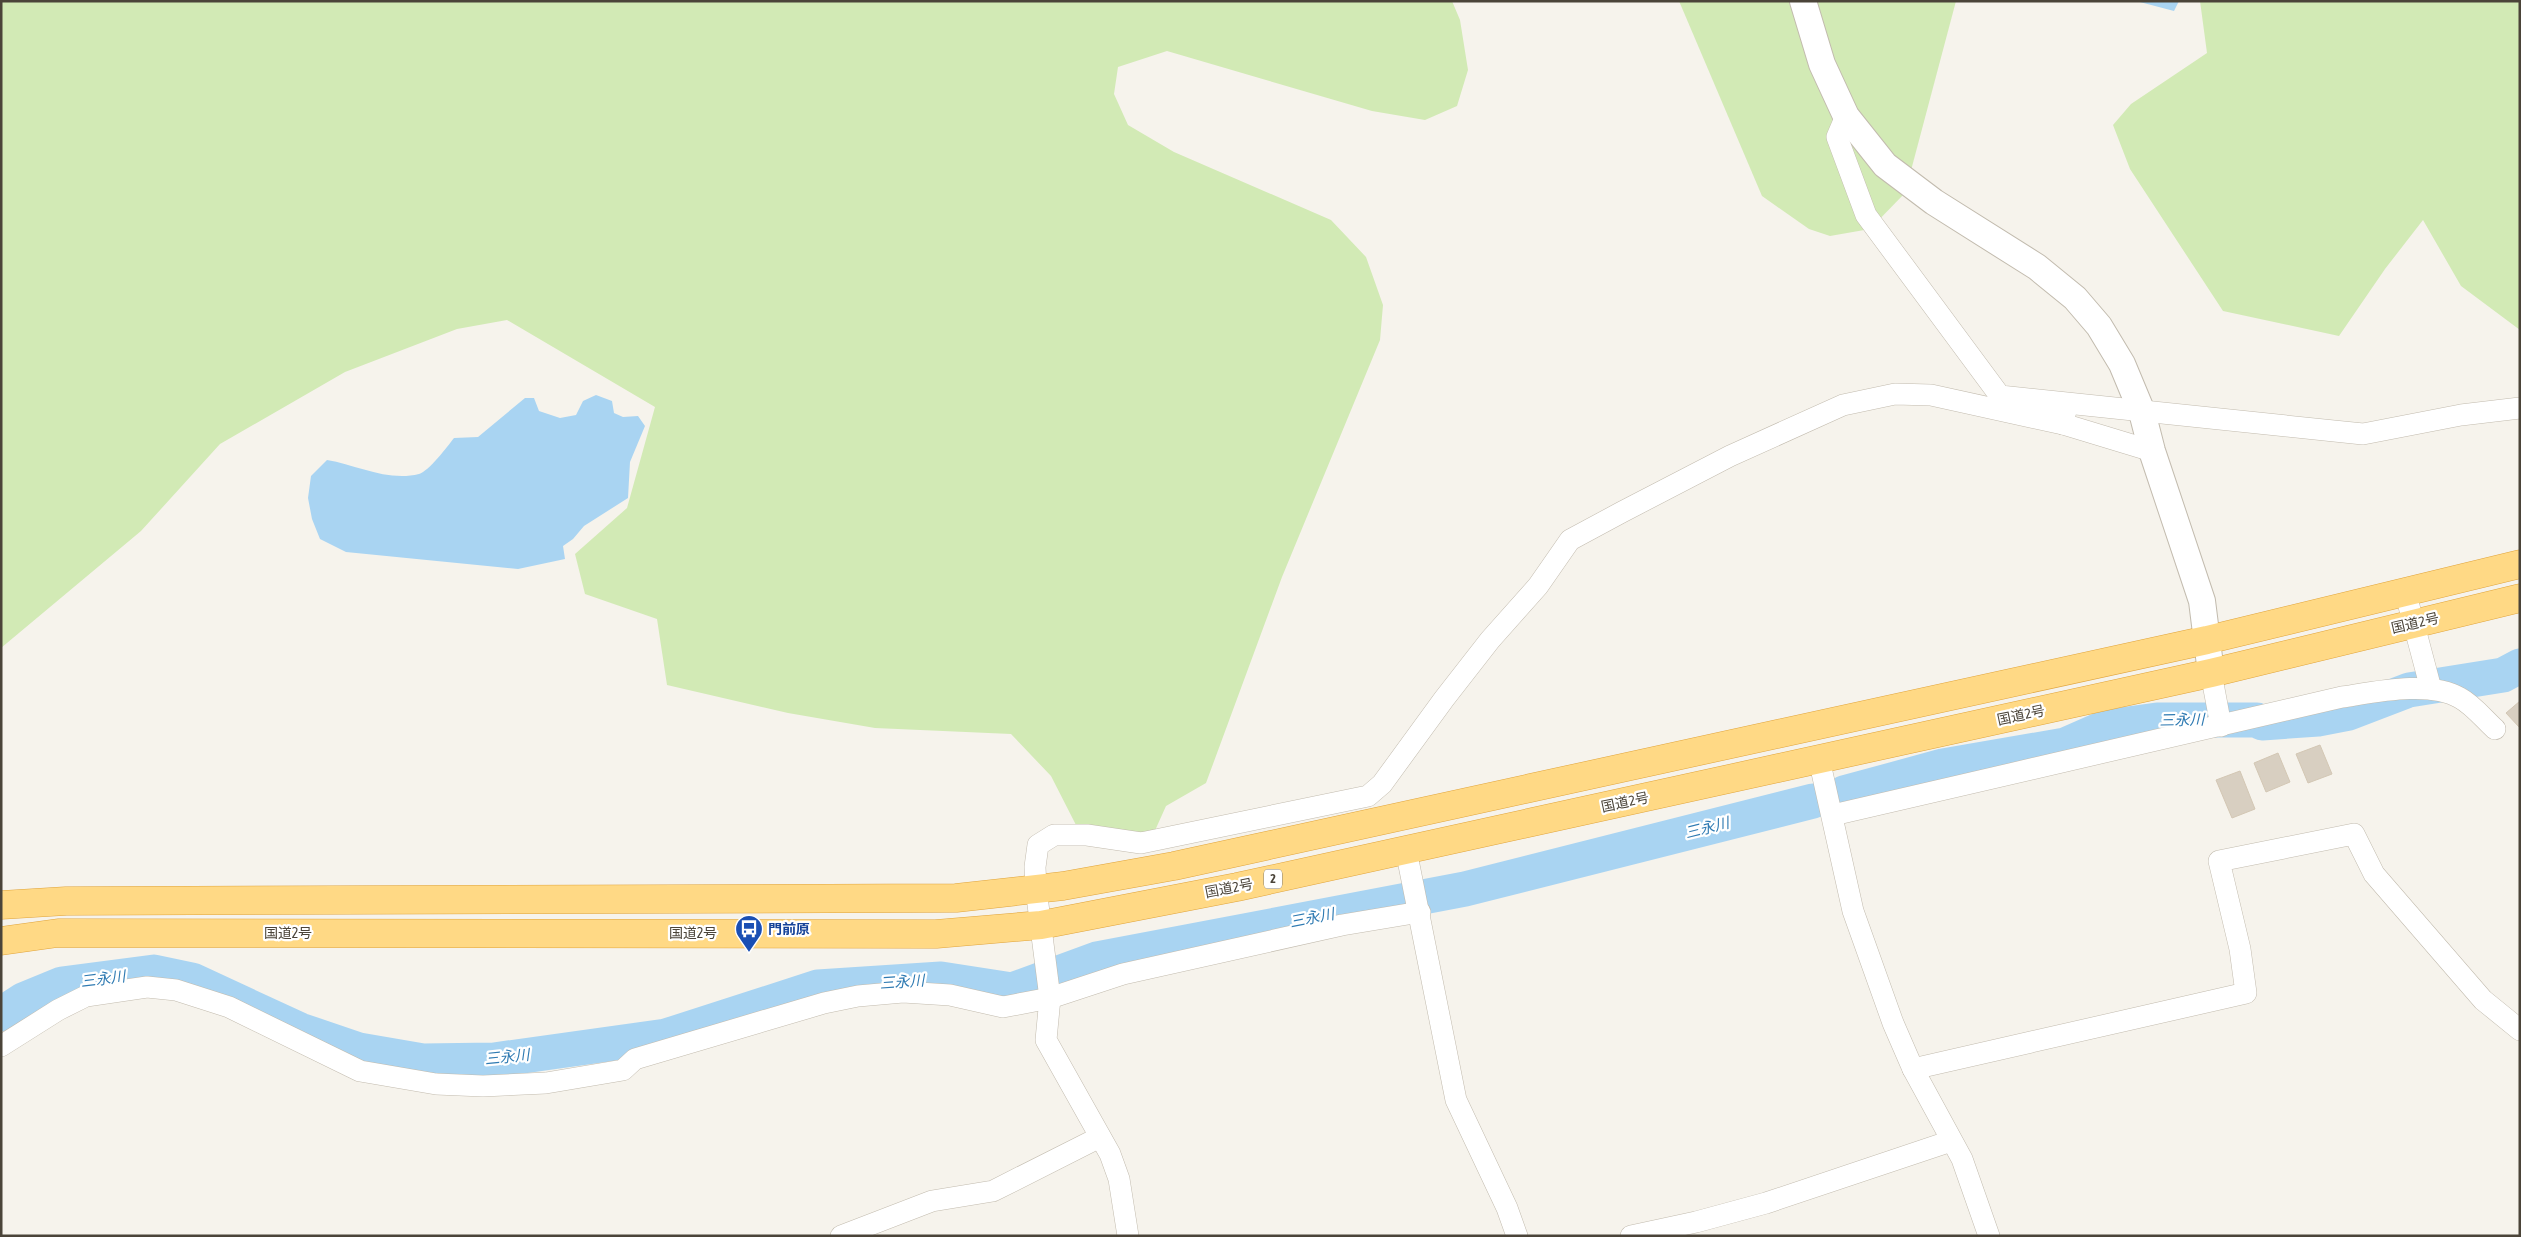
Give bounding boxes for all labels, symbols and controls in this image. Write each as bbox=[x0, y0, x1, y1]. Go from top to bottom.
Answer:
street label: 国道2号 bbox=[2390, 610, 2440, 636]
street label: 国道2号 bbox=[1996, 702, 2046, 728]
water label: 三永川 bbox=[2159, 711, 2207, 728]
street label: 国道2号 bbox=[1600, 789, 1650, 815]
water label: 三永川 bbox=[1683, 813, 1733, 841]
road number: 2 bbox=[1264, 870, 1282, 889]
street label: 国道2号 bbox=[1204, 876, 1254, 900]
water label: 三永川 bbox=[1288, 904, 1338, 930]
bus stop icon: 門前原 bbox=[734, 914, 764, 953]
place label: 門前原 bbox=[768, 921, 810, 937]
street label: 国道2号 bbox=[264, 925, 312, 941]
street label: 国道2号 bbox=[669, 925, 717, 941]
water label: 三永川 bbox=[80, 967, 128, 990]
water label: 三永川 bbox=[879, 971, 927, 992]
water label: 三永川 bbox=[484, 1045, 532, 1067]

